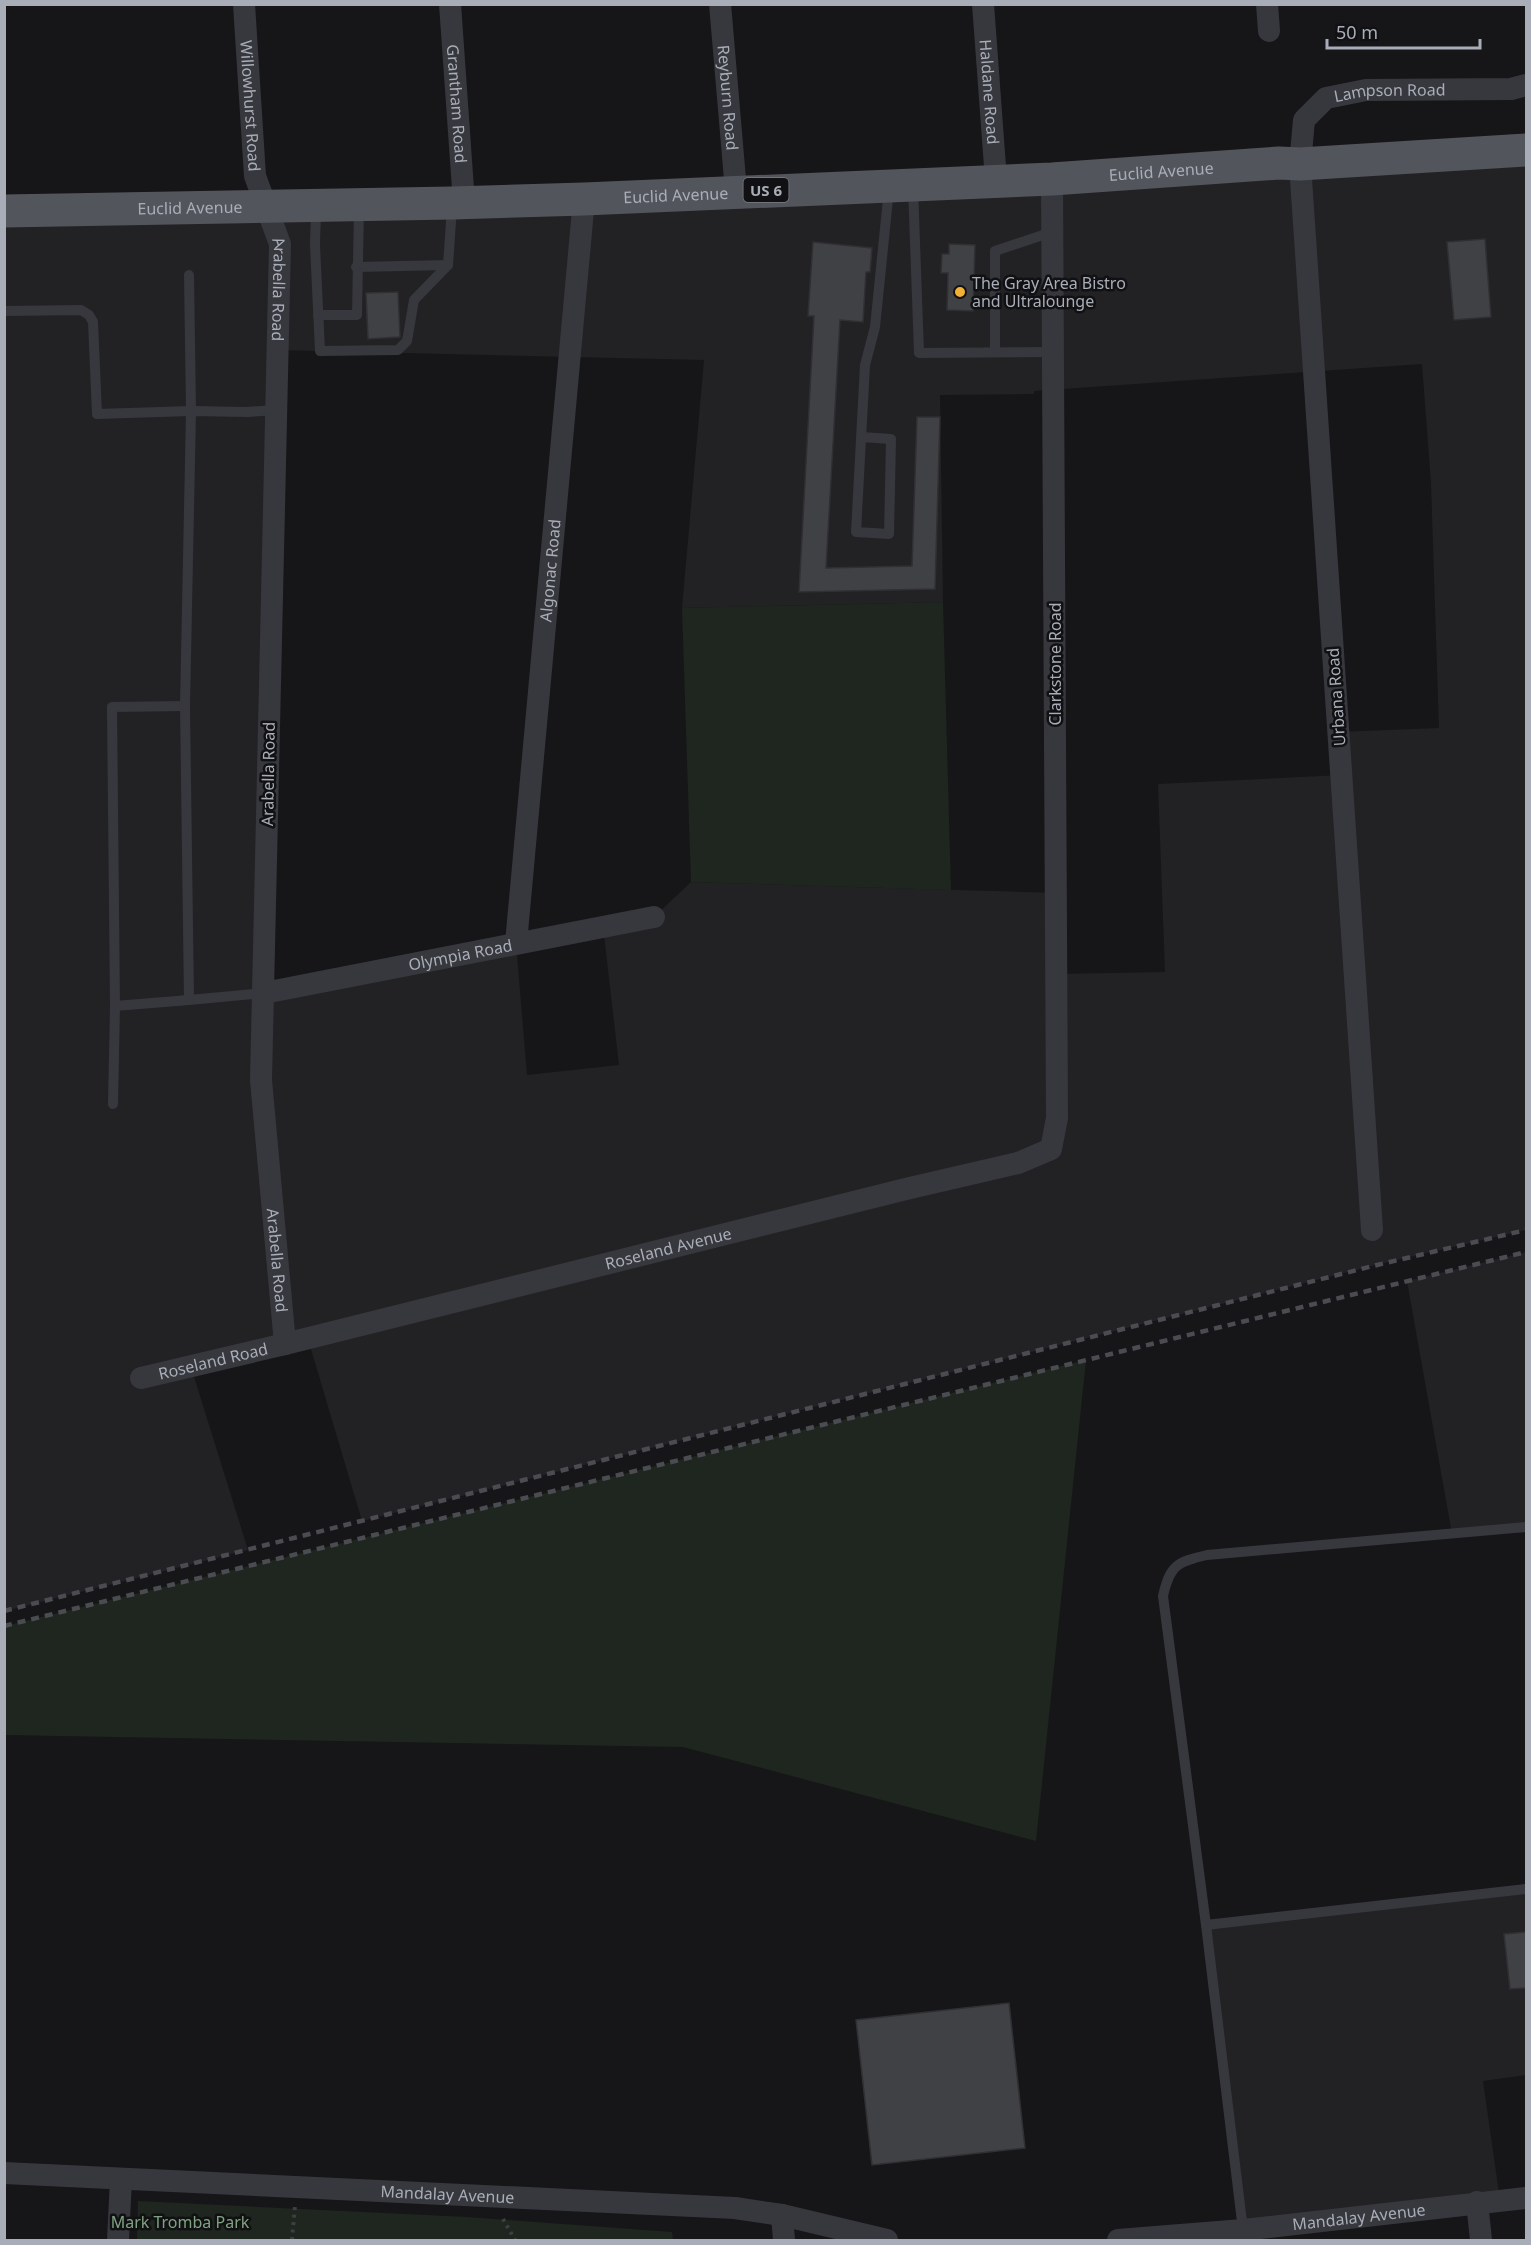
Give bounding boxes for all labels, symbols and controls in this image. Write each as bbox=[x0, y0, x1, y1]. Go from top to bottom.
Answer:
scale bar bbox=[1327, 12, 1480, 50]
text: 50 m bbox=[1336, 20, 1378, 44]
street label: Haldane Road bbox=[975, 38, 1004, 145]
street label: Willowhurst Road bbox=[235, 39, 266, 172]
street label: Grantham Road bbox=[442, 44, 472, 164]
street label: Reyburn Road bbox=[713, 44, 743, 151]
street label: Lampson Road bbox=[1332, 78, 1446, 107]
street label: Euclid Avenue bbox=[1108, 157, 1214, 186]
road number: US 6 bbox=[744, 178, 789, 202]
street label: Euclid Avenue bbox=[623, 182, 729, 208]
street label: Euclid Avenue bbox=[137, 196, 243, 220]
street label: Arabella Road bbox=[267, 234, 292, 342]
place label: The Gray Area Bistro and Ultralounge bbox=[972, 272, 1126, 312]
marker: The Gray Area Bistro and Ultralounge bbox=[953, 285, 967, 299]
street label: Algonac Road bbox=[534, 518, 566, 623]
street label: Clarkstone Road bbox=[1044, 602, 1066, 726]
street label: Urbana Road bbox=[1322, 647, 1350, 747]
street label: Arabella Road bbox=[256, 722, 280, 826]
street label: Olympia Road bbox=[406, 934, 514, 976]
street label: Arabella Road bbox=[262, 1207, 293, 1313]
street label: Roseland Avenue bbox=[603, 1222, 734, 1275]
street label: Roseland Road bbox=[156, 1337, 270, 1385]
street label: Mandalay Avenue bbox=[380, 2180, 515, 2208]
street label: Mandalay Avenue bbox=[1291, 2198, 1427, 2235]
park label: Mark Tromba Park bbox=[111, 2211, 250, 2233]

